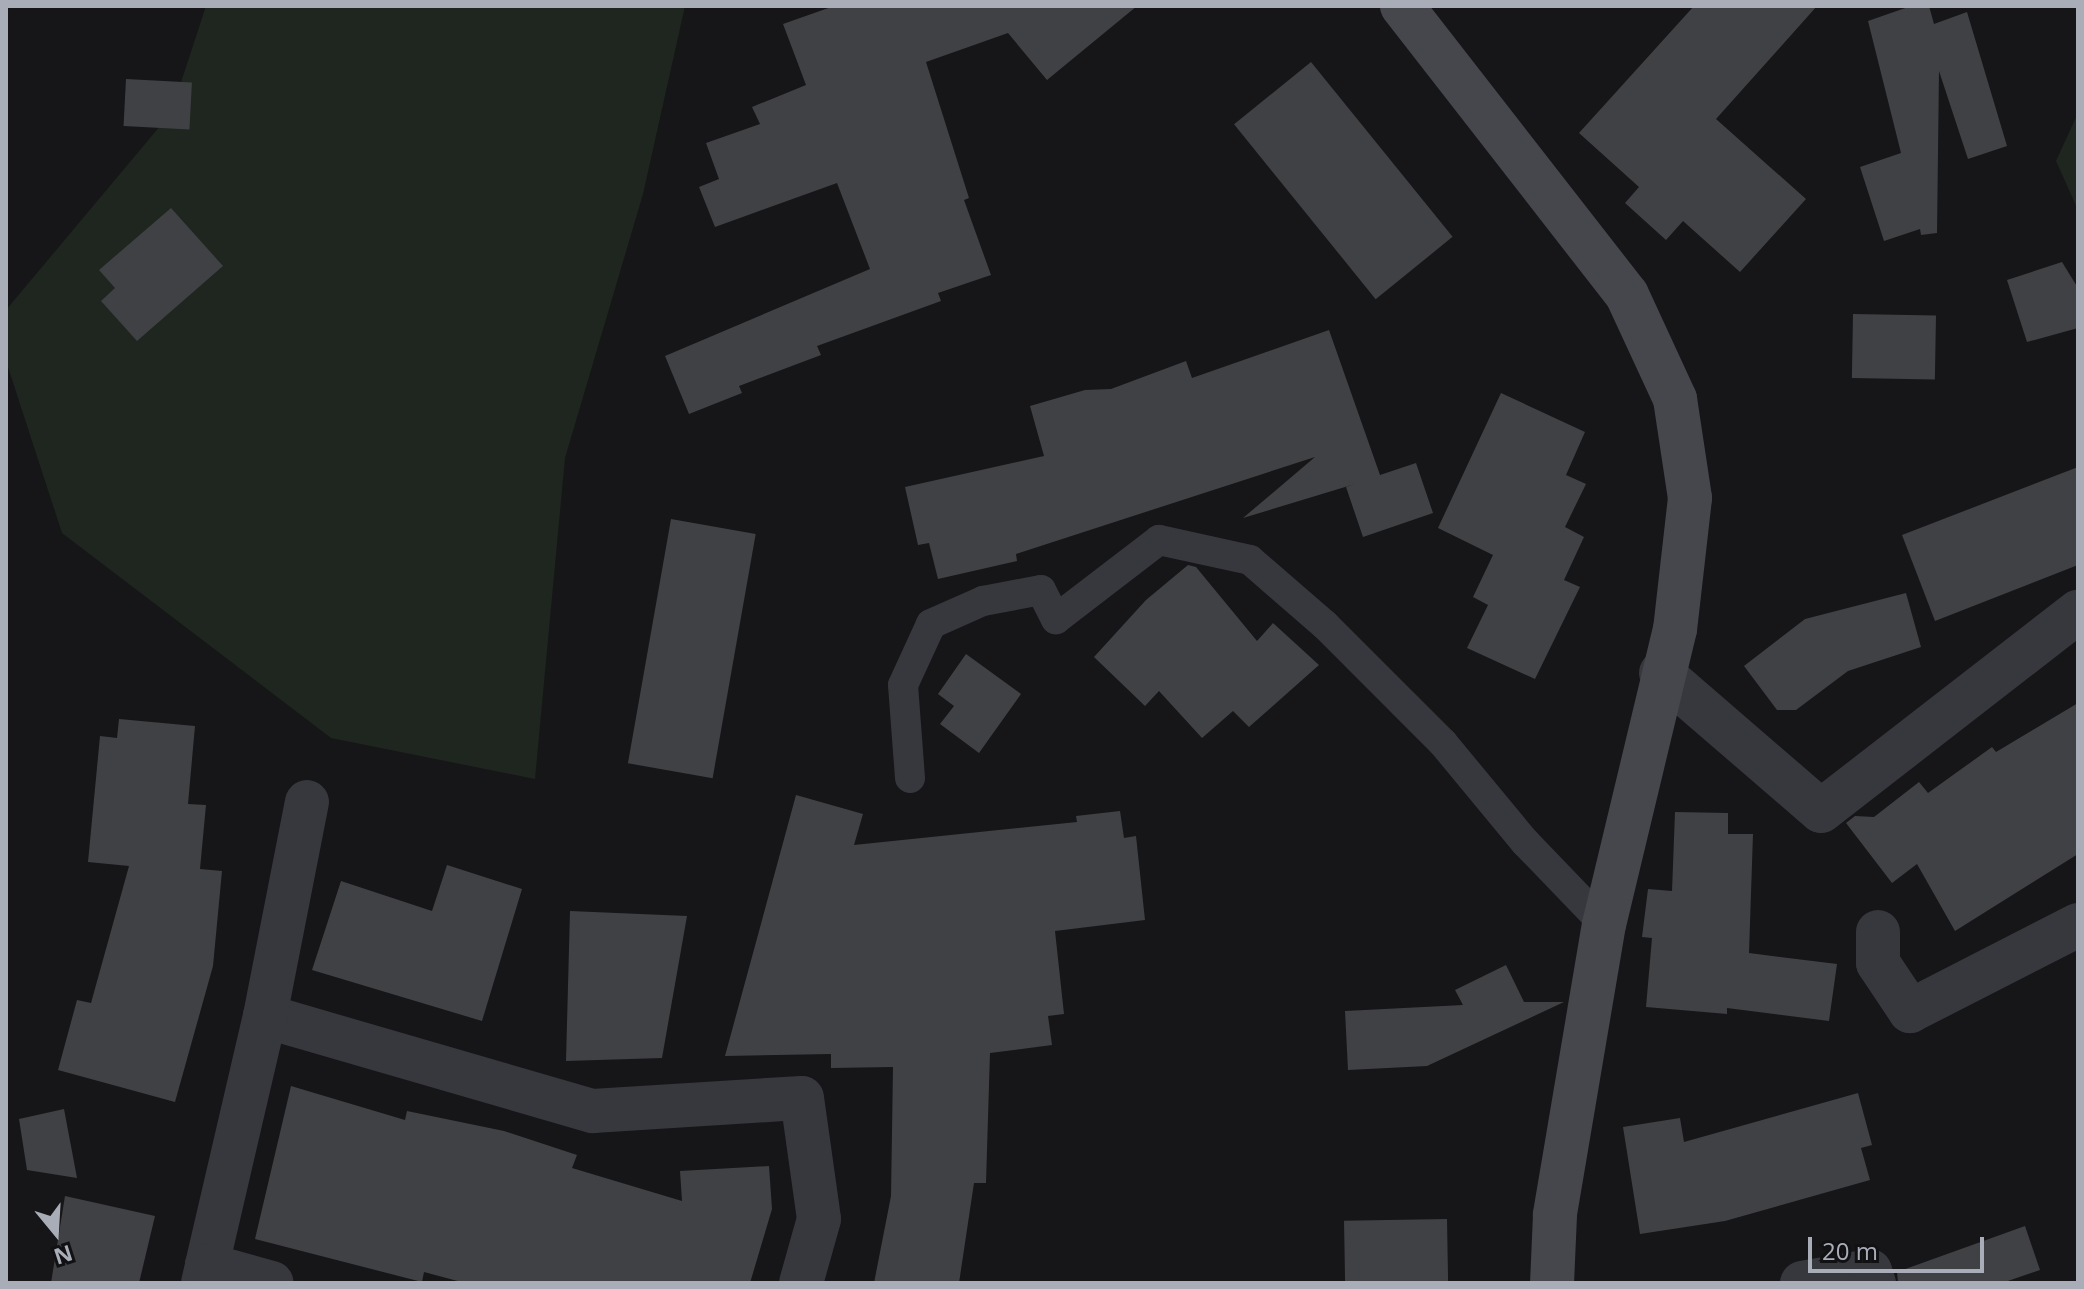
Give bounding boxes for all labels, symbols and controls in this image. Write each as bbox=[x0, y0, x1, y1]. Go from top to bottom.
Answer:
north arrow bbox=[16, 1193, 96, 1273]
scale bar bbox=[1812, 1221, 1988, 1271]
text: 20 m bbox=[1822, 1234, 1878, 1267]
text: N bbox=[50, 1239, 77, 1273]

